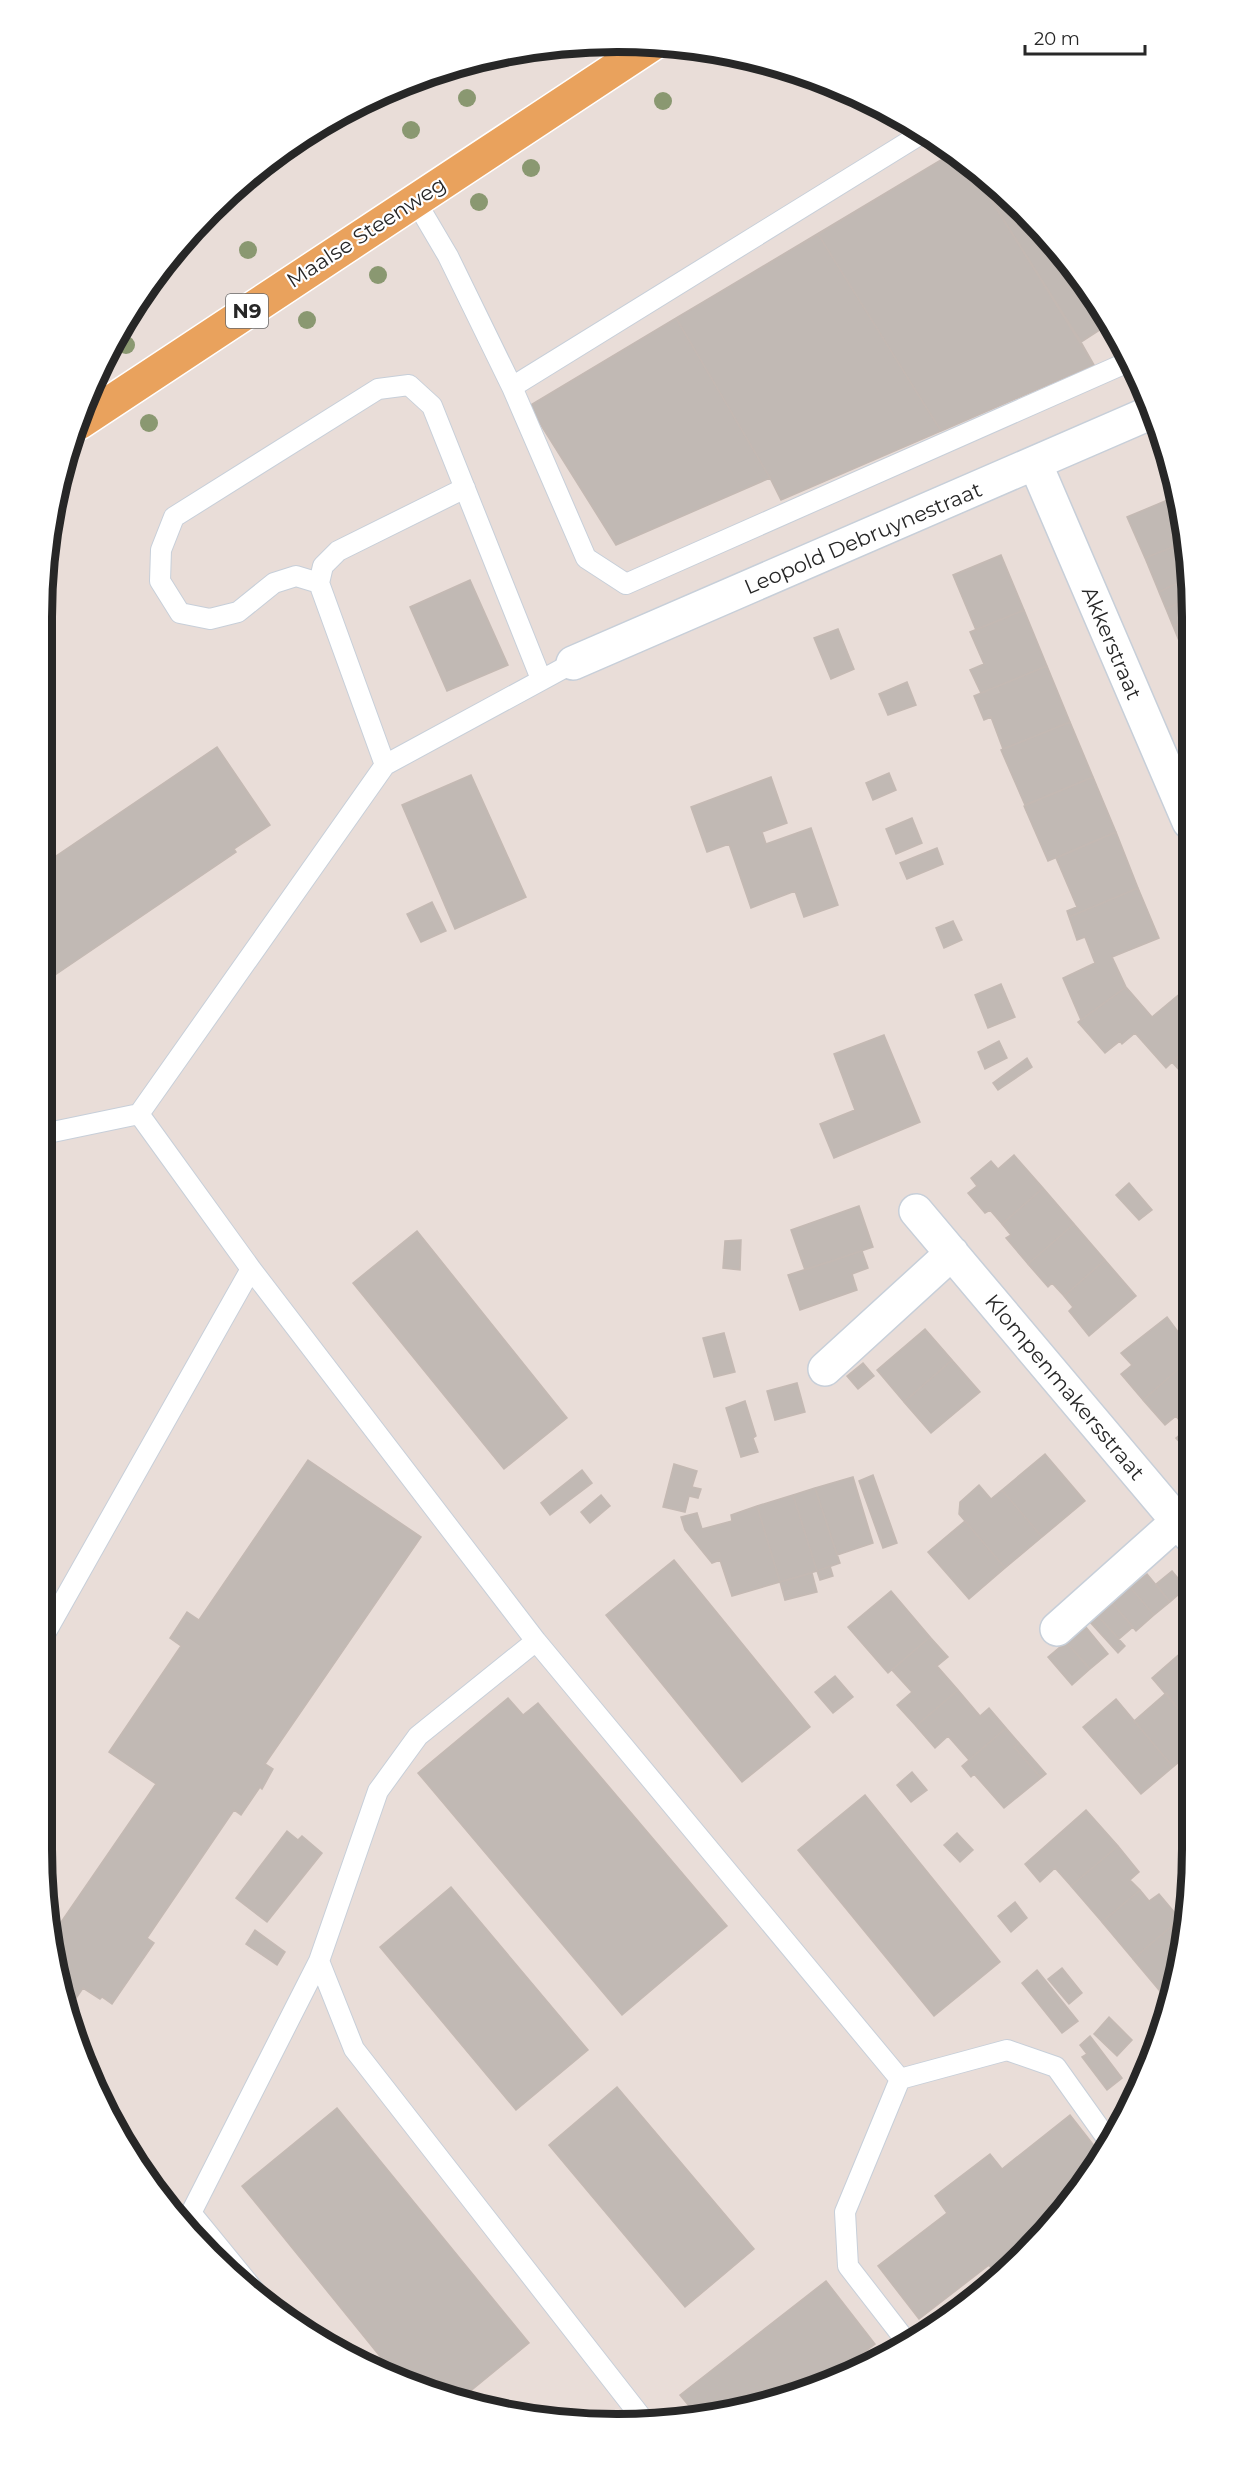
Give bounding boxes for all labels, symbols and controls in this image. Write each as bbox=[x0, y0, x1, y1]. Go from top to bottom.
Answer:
scale bar bbox=[1025, 18, 1145, 56]
text: 20 m bbox=[1034, 28, 1080, 50]
street label: Maalse Steenweg bbox=[282, 171, 450, 293]
road number: N9 bbox=[226, 294, 268, 328]
street label: Leopold Debruynestraat bbox=[741, 477, 985, 599]
street label: Akkerstraat bbox=[1077, 583, 1147, 703]
street label: Klompenmakersstraat bbox=[980, 1289, 1150, 1485]

